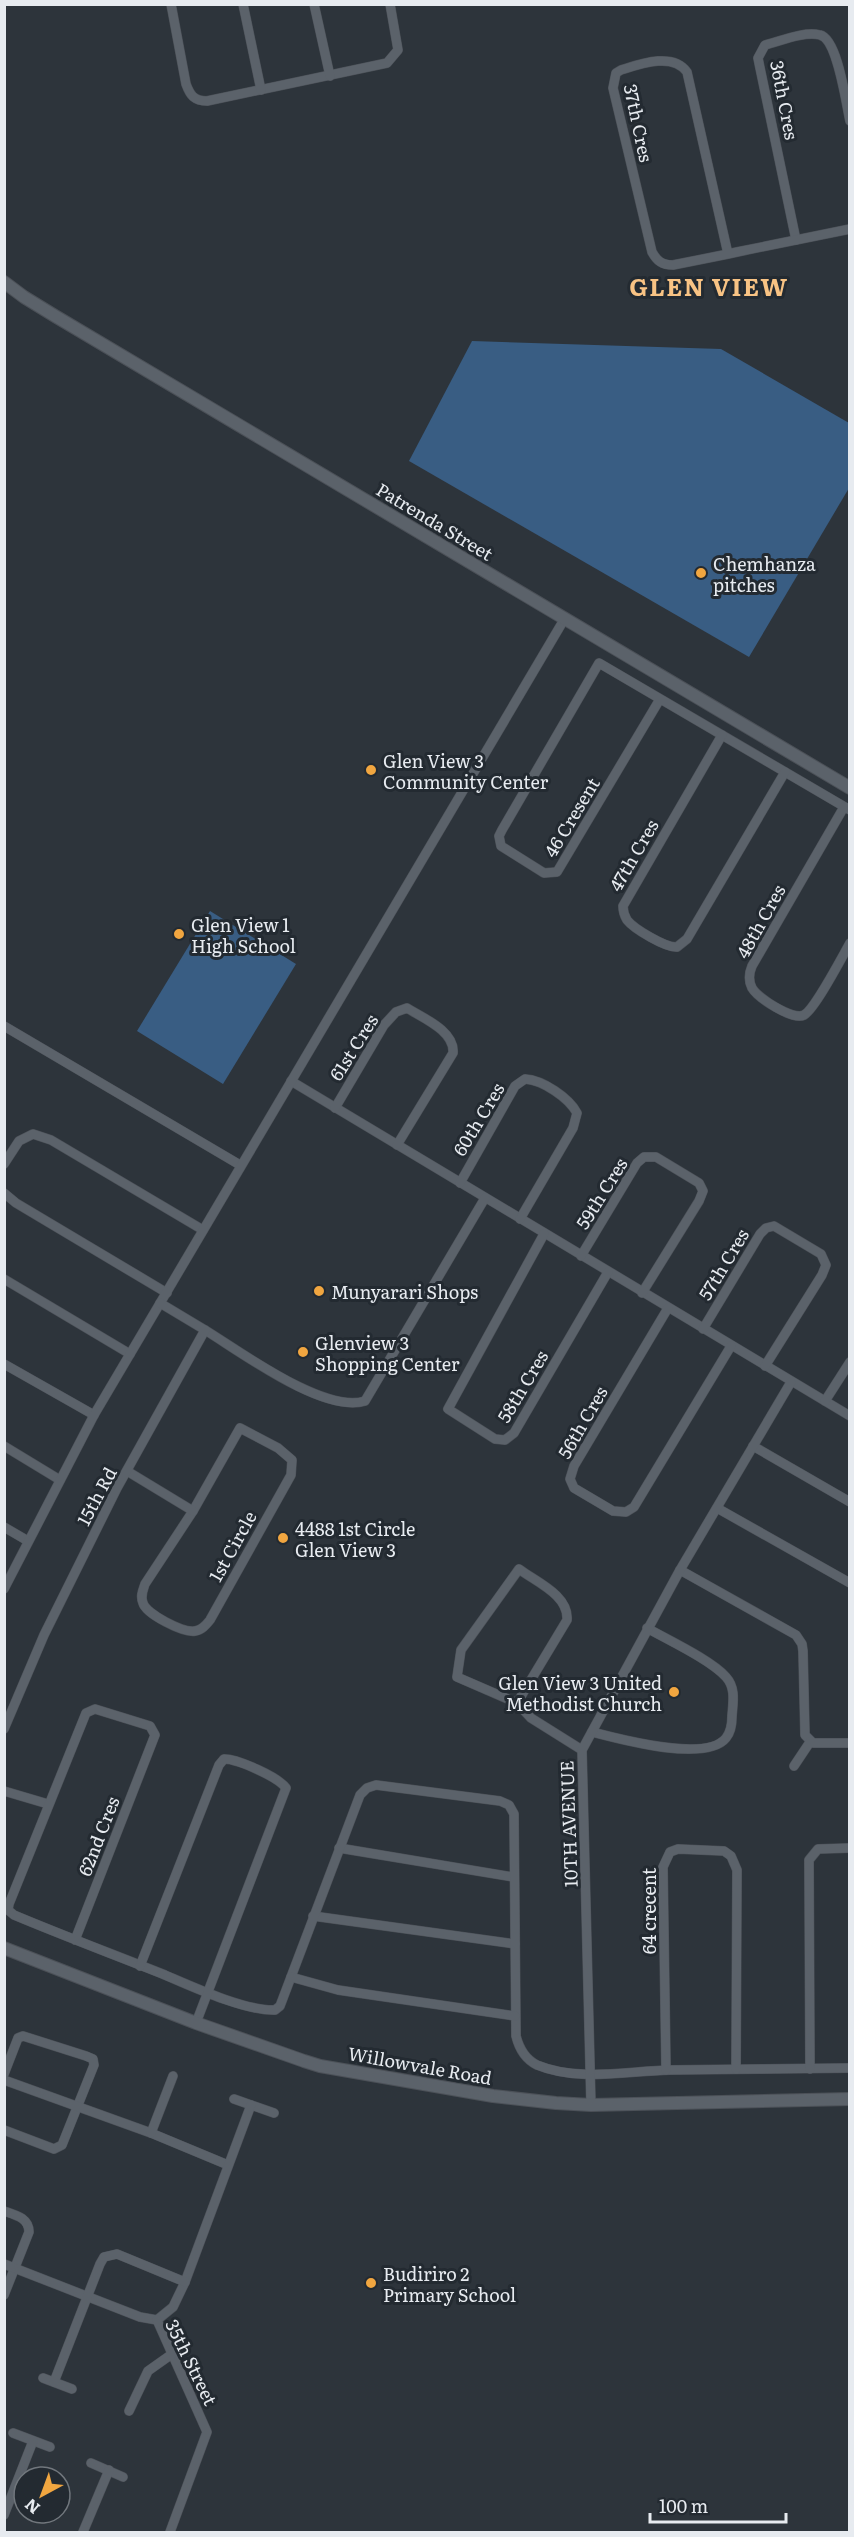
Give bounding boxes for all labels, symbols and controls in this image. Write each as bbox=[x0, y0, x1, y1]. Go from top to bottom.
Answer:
street label: 36th Cres bbox=[764, 58, 806, 142]
street label: 37th Cres bbox=[618, 81, 660, 165]
district label: GLEN VIEW bbox=[629, 268, 789, 303]
street label: Patrenda Street bbox=[371, 475, 499, 567]
place label: Chemhanza pitches bbox=[713, 550, 816, 598]
marker: Chemhanza pitches bbox=[694, 566, 708, 580]
place label: Glen View 3 Community Center bbox=[383, 747, 549, 795]
marker: Glen View 3 Community Center bbox=[364, 763, 378, 777]
street label: 46 Cresent bbox=[536, 771, 606, 862]
street label: 47th Cres bbox=[601, 814, 665, 896]
street label: 48th Cres bbox=[729, 879, 791, 963]
place label: Glen View 1 High School bbox=[191, 911, 296, 959]
marker: Glen View 1 High School bbox=[172, 927, 186, 941]
street label: 61st Cres bbox=[322, 1008, 384, 1086]
street label: 60th Cres bbox=[446, 1077, 510, 1161]
street label: 59th Cres bbox=[568, 1152, 634, 1234]
street label: 57th Cres bbox=[691, 1223, 755, 1305]
place label: Munyarari Shops bbox=[331, 1278, 478, 1305]
marker: Munyarari Shops bbox=[312, 1284, 326, 1298]
place label: Glenview 3 Shopping Center bbox=[315, 1329, 460, 1377]
marker: Glenview 3 Shopping Center bbox=[296, 1345, 310, 1359]
street label: 58th Cres bbox=[490, 1345, 554, 1427]
street label: 56th Cres bbox=[550, 1381, 614, 1463]
street label: 15th Rd bbox=[69, 1462, 123, 1530]
street label: 1st Circle bbox=[201, 1506, 263, 1586]
place label: 4488 1st Circle Glen View 3 bbox=[295, 1515, 415, 1563]
marker: 4488 1st Circle Glen View 3 bbox=[276, 1531, 290, 1545]
place label: Glen View 3 United Methodist Church bbox=[498, 1669, 662, 1717]
marker: Glen View 3 United Methodist Church bbox=[667, 1685, 681, 1699]
street label: 10TH AVENUE bbox=[552, 1760, 584, 1888]
street label: 62nd Cres bbox=[70, 1792, 126, 1880]
street label: 64 crecent bbox=[635, 1867, 662, 1954]
street label: Willowvale Road bbox=[346, 2039, 494, 2091]
place label: Budiriro 2 Primary School bbox=[383, 2260, 516, 2308]
marker: Budiriro 2 Primary School bbox=[364, 2276, 378, 2290]
street label: 35th Street bbox=[159, 2314, 225, 2410]
north arrow bbox=[12, 2465, 72, 2525]
scale bar bbox=[650, 2486, 786, 2524]
text: 100 m bbox=[659, 2492, 708, 2519]
text: N bbox=[19, 2494, 44, 2521]

